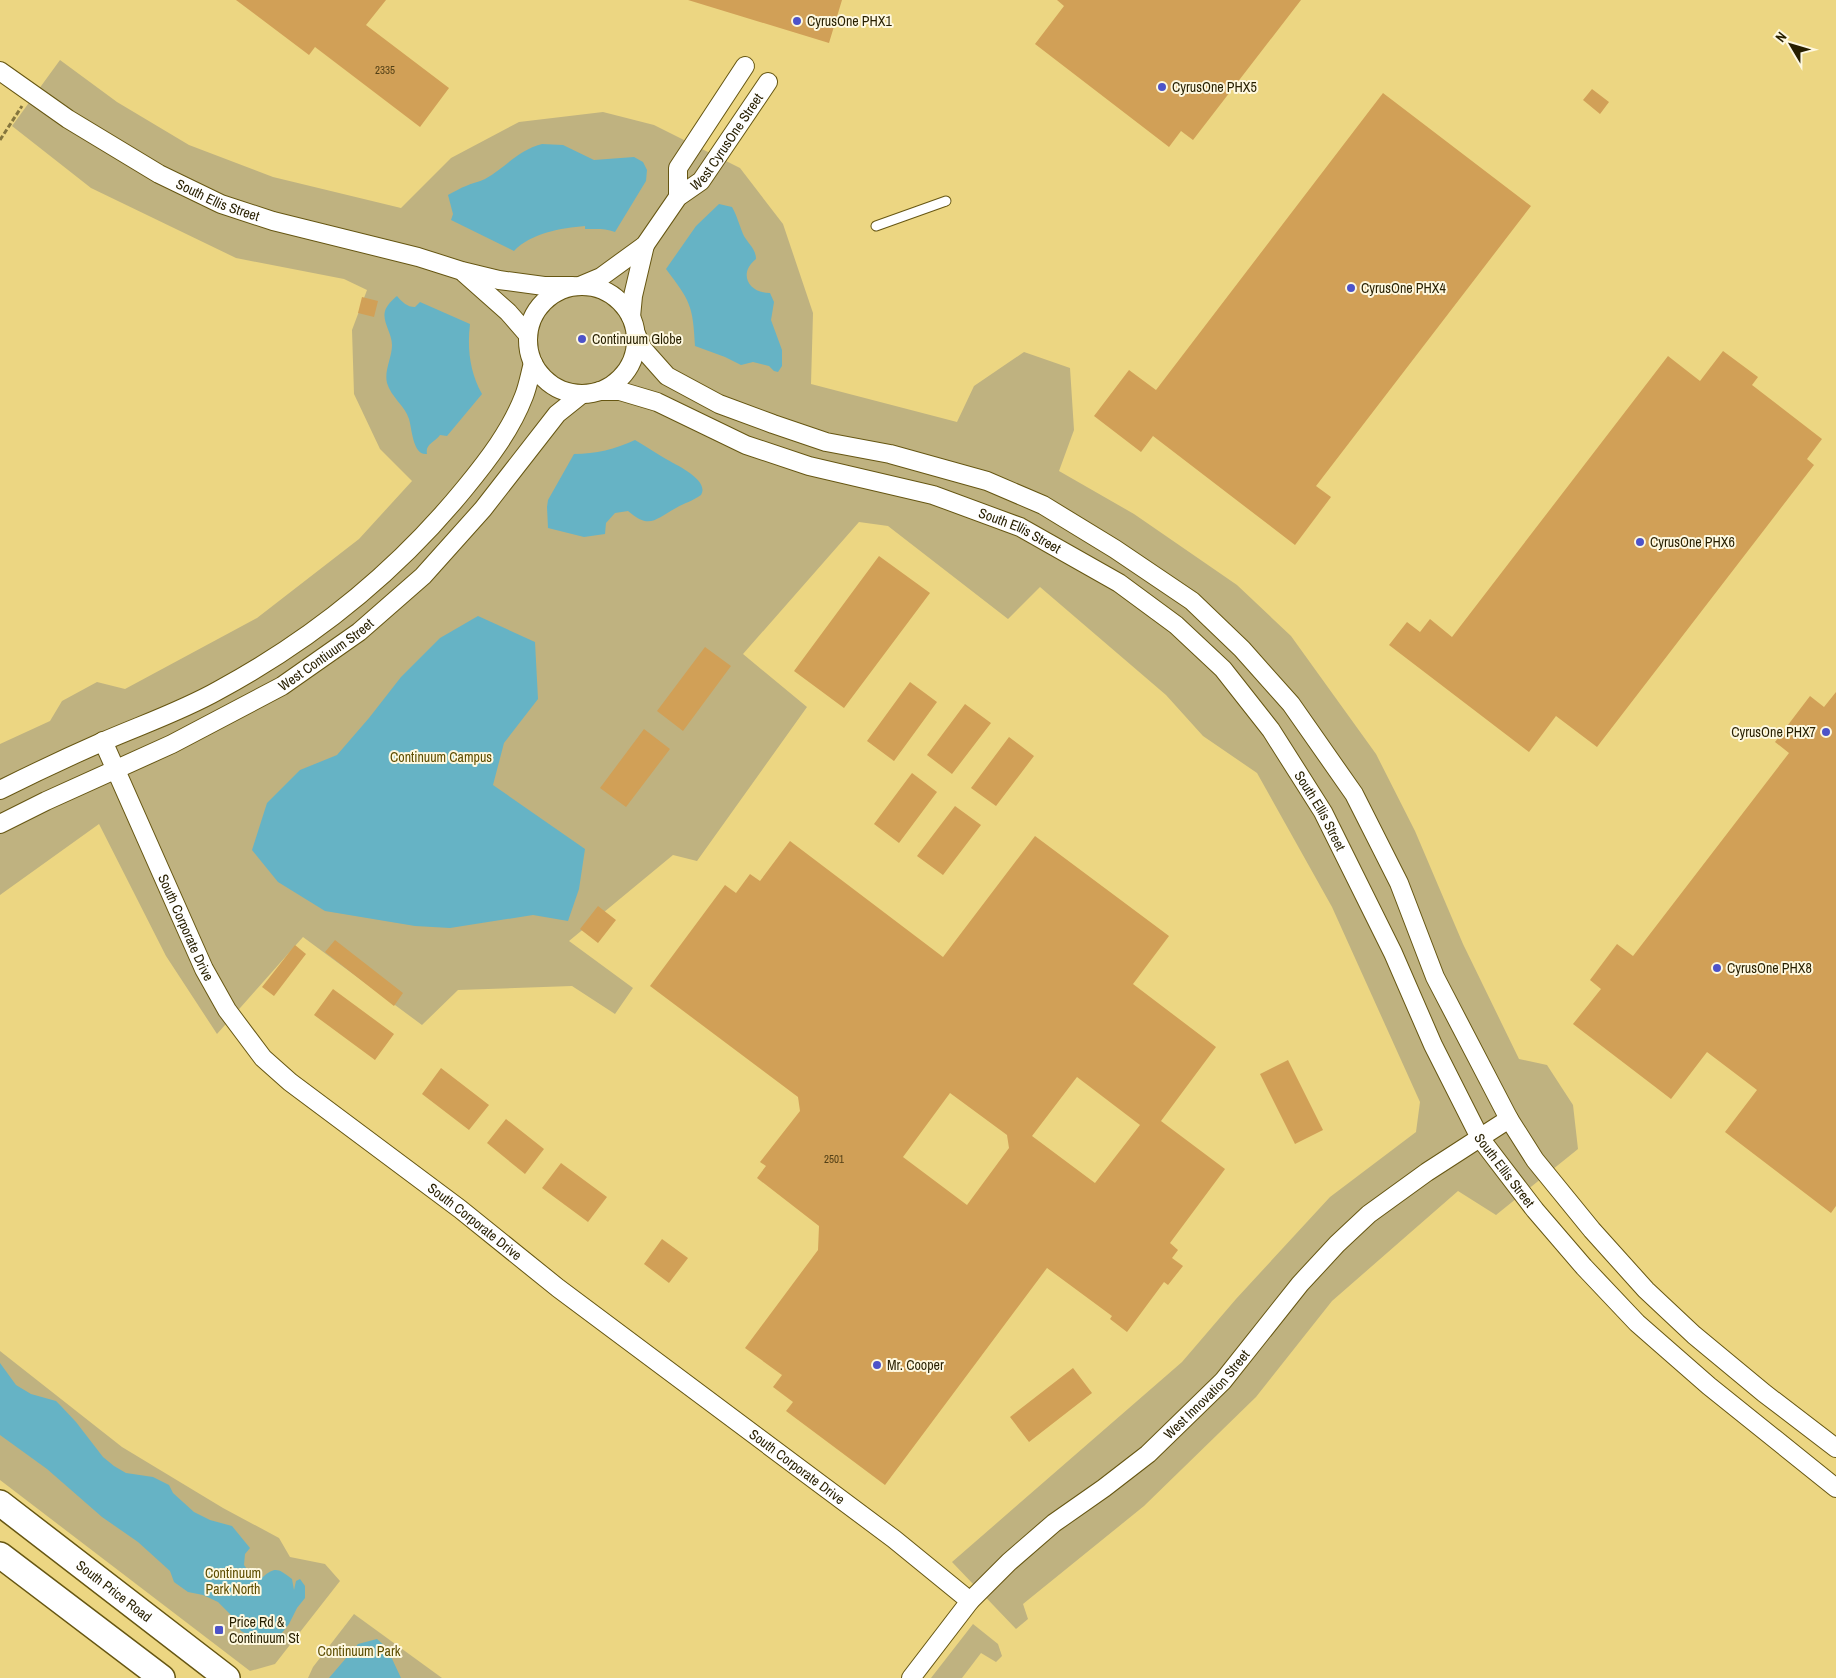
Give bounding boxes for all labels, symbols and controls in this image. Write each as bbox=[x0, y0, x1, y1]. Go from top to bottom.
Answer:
place label: CyrusOne PHX1 bbox=[807, 12, 892, 30]
marker: CyrusOne PHX1 bbox=[791, 15, 803, 27]
north arrow bbox=[1766, 20, 1816, 70]
text: N bbox=[1771, 28, 1790, 46]
house number: 2335 bbox=[375, 63, 395, 77]
place label: CyrusOne PHX5 bbox=[1172, 78, 1257, 96]
marker: CyrusOne PHX5 bbox=[1156, 81, 1168, 93]
street label: West CyrusOne Street bbox=[687, 90, 767, 194]
street label: South Ellis Street bbox=[173, 175, 262, 225]
place label: CyrusOne PHX4 bbox=[1361, 279, 1446, 297]
marker: CyrusOne PHX4 bbox=[1345, 282, 1357, 294]
place label: Continuum Globe bbox=[592, 330, 682, 348]
marker: Continuum Globe bbox=[576, 333, 588, 345]
street label: South Ellis Street bbox=[976, 504, 1064, 557]
place label: CyrusOne PHX6 bbox=[1650, 533, 1735, 551]
marker: CyrusOne PHX6 bbox=[1634, 536, 1646, 548]
street label: West Contiuum Street bbox=[275, 614, 377, 695]
place label: CyrusOne PHX7 bbox=[1731, 723, 1816, 741]
marker: CyrusOne PHX7 bbox=[1820, 726, 1832, 738]
park label: Continuum Campus bbox=[390, 748, 492, 766]
street label: South Ellis Street bbox=[1290, 768, 1350, 854]
street label: South Corporate Drive bbox=[154, 871, 218, 984]
place label: CyrusOne PHX8 bbox=[1727, 959, 1812, 977]
marker: CyrusOne PHX8 bbox=[1711, 962, 1723, 974]
street label: South Ellis Street bbox=[1470, 1130, 1539, 1211]
house number: 2501 bbox=[824, 1152, 844, 1166]
street label: South Corporate Drive bbox=[424, 1179, 525, 1264]
street label: West Innovation Street bbox=[1160, 1346, 1253, 1443]
place label: Mr. Cooper bbox=[887, 1356, 944, 1374]
marker: Mr. Cooper bbox=[871, 1359, 883, 1371]
street label: South Corporate Drive bbox=[746, 1425, 849, 1508]
street label: South Price Road bbox=[73, 1556, 155, 1626]
park label: Continuum Park North bbox=[205, 1564, 261, 1598]
place label: Price Rd & Continuum St bbox=[229, 1613, 299, 1647]
marker: Price Rd & Continuum St bbox=[213, 1624, 225, 1636]
park label: Continuum Park bbox=[318, 1642, 401, 1660]

